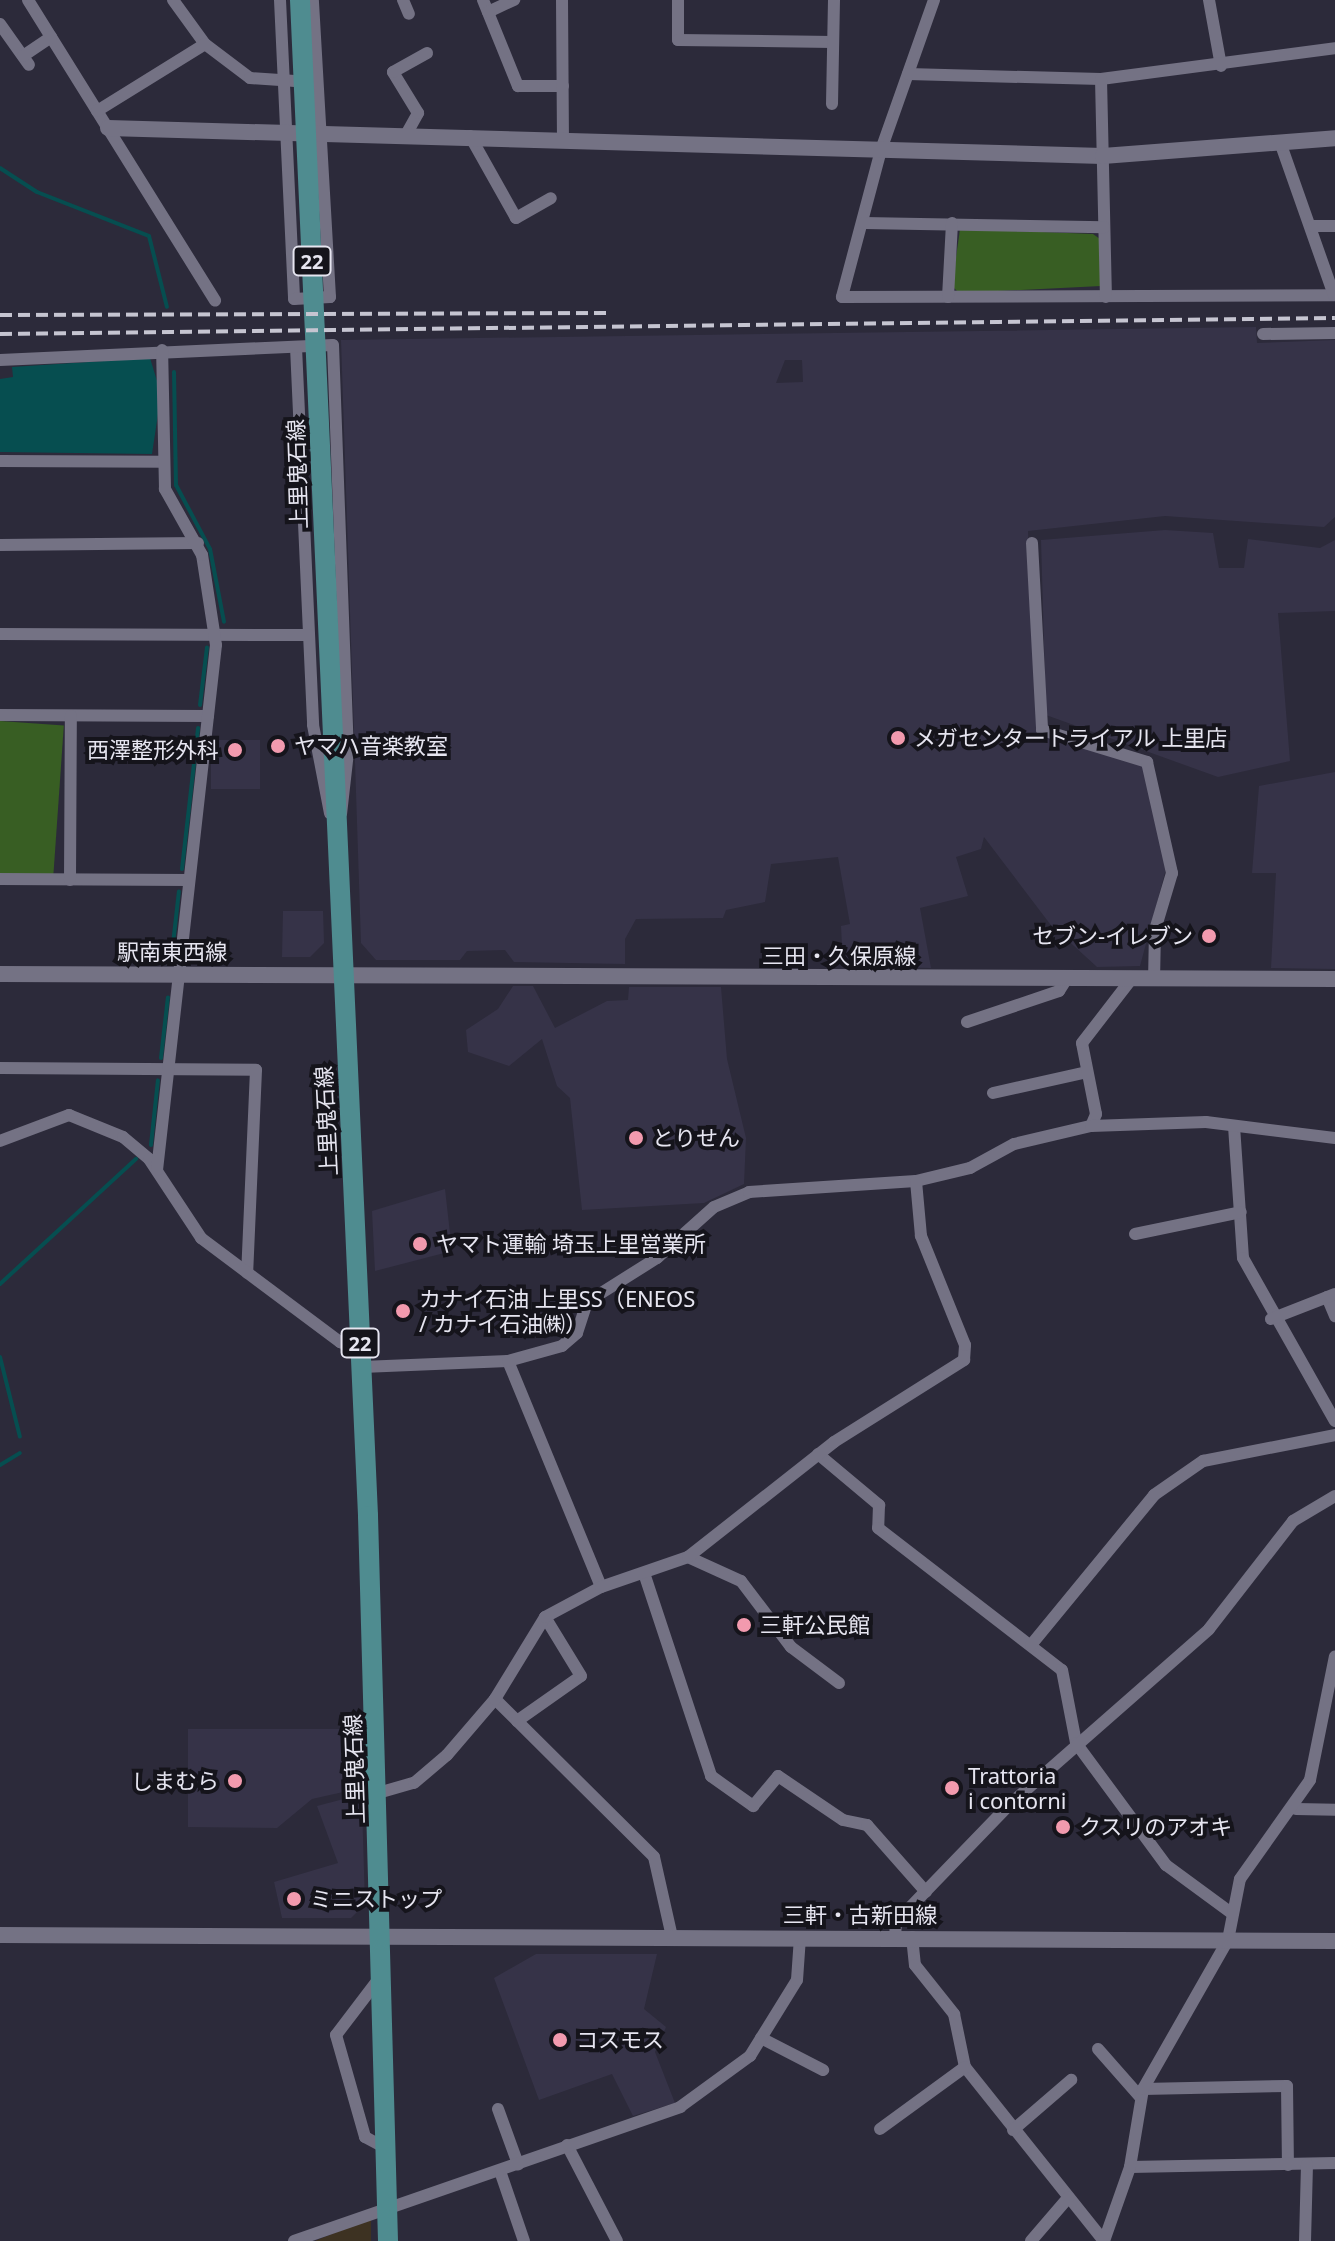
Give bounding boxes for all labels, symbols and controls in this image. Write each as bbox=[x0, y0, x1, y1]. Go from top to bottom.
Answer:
road number: 22 bbox=[292, 245, 332, 277]
street label: 上里鬼石線 bbox=[282, 419, 312, 529]
place label: メガセンタートライアル 上里店 bbox=[914, 725, 1228, 751]
marker: メガセンタートライアル 上里店 bbox=[889, 729, 907, 747]
place label: ヤマハ音楽教室 bbox=[294, 733, 448, 759]
place label: 西澤整形外科 bbox=[87, 737, 219, 763]
marker: ヤマハ音楽教室 bbox=[269, 737, 287, 755]
marker: 西澤整形外科 bbox=[226, 741, 244, 759]
place label: セブン-イレブン bbox=[1032, 923, 1193, 949]
marker: セブン-イレブン bbox=[1200, 927, 1218, 945]
street label: 駅南東西線 bbox=[117, 939, 227, 965]
street label: 三田・久保原線 bbox=[762, 943, 916, 969]
street label: 上里鬼石線 bbox=[310, 1065, 342, 1177]
place label: とりせん bbox=[652, 1125, 740, 1151]
marker: とりせん bbox=[627, 1129, 645, 1147]
place label: ヤマト運輸 埼玉上里営業所 bbox=[436, 1231, 706, 1257]
marker: ヤマト運輸 埼玉上里営業所 bbox=[411, 1235, 429, 1253]
place label: カナイ石油 上里SS（ENEOS / カナイ石油㈱） bbox=[419, 1285, 695, 1336]
marker: カナイ石油 上里SS（ENEOS / カナイ石油㈱） bbox=[394, 1302, 412, 1320]
road number: 22 bbox=[340, 1327, 380, 1359]
place label: 三軒公民館 bbox=[760, 1612, 870, 1638]
marker: 三軒公民館 bbox=[735, 1616, 753, 1634]
street label: 上里鬼石線 bbox=[339, 1714, 369, 1824]
place label: Trattoria i contorni bbox=[968, 1762, 1066, 1814]
place label: しまむら bbox=[131, 1768, 219, 1794]
marker: しまむら bbox=[226, 1772, 244, 1790]
marker: Trattoria i contorni bbox=[943, 1779, 961, 1797]
place label: クスリのアオキ bbox=[1079, 1814, 1233, 1840]
marker: クスリのアオキ bbox=[1054, 1818, 1072, 1836]
place label: ミニストップ bbox=[310, 1886, 442, 1912]
marker: ミニストップ bbox=[285, 1890, 303, 1908]
street label: 三軒・古新田線 bbox=[783, 1902, 937, 1928]
place label: コスモス bbox=[576, 2027, 664, 2053]
marker: コスモス bbox=[551, 2031, 569, 2049]

